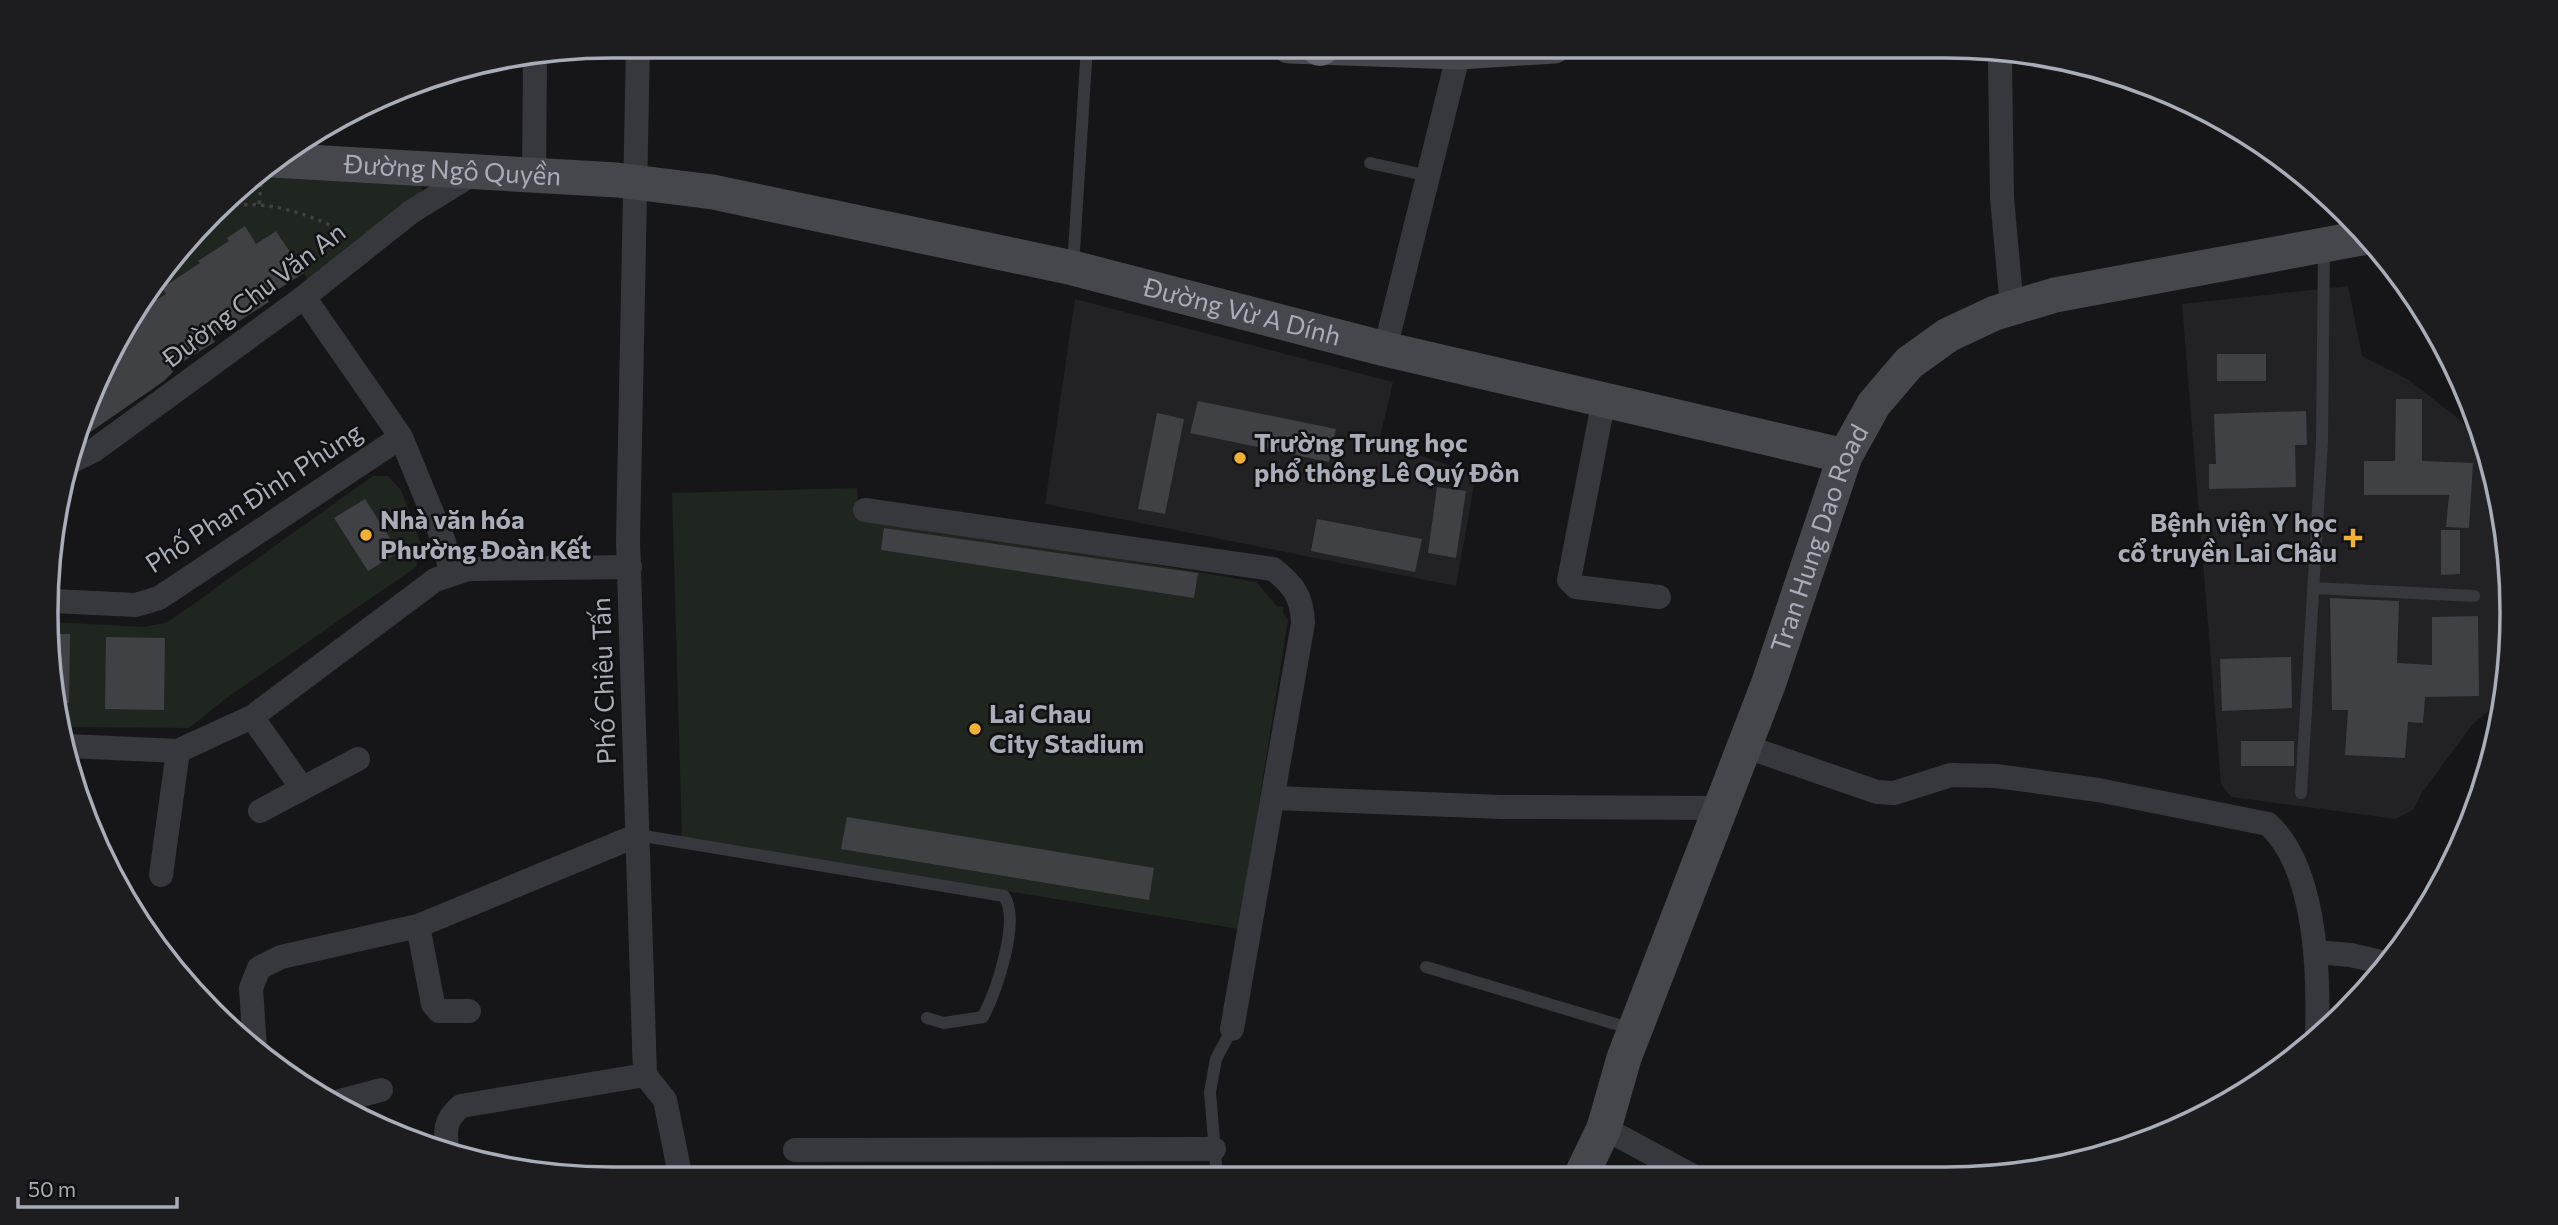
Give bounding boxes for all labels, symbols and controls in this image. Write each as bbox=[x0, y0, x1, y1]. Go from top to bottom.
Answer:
street label: Đường Ngô Quyền bbox=[342, 147, 562, 191]
street label: Đường Chu Văn An bbox=[155, 215, 351, 373]
street label: Đường Vừ A Dính bbox=[1139, 270, 1345, 351]
street label: Phố Phan Đình Phùng bbox=[139, 415, 367, 578]
street label: Tran Hung Dao Road bbox=[1763, 418, 1874, 656]
place label: Trường Trung học phổ thông Lê Quý Đôn bbox=[1254, 426, 1519, 487]
marker: Trường Trung học phổ thông Lê Quý Đôn bbox=[1232, 450, 1248, 466]
place label: Nhà văn hóa Phường Đoàn Kết bbox=[380, 503, 591, 564]
place label: Bệnh viện Y học cổ truyền Lai Châu bbox=[2118, 506, 2337, 567]
marker: Nhà văn hóa Phường Đoàn Kết bbox=[358, 527, 374, 543]
marker: Bệnh viện Y học cổ truyền Lai Châu bbox=[2343, 528, 2363, 548]
street label: Phố Chiêu Tấn bbox=[584, 597, 621, 765]
place label: Lai Chau City Stadium bbox=[989, 697, 1144, 758]
marker: Lai Chau City Stadium bbox=[967, 721, 983, 737]
scale bar bbox=[18, 1166, 177, 1210]
text: 50 m bbox=[28, 1176, 76, 1201]

